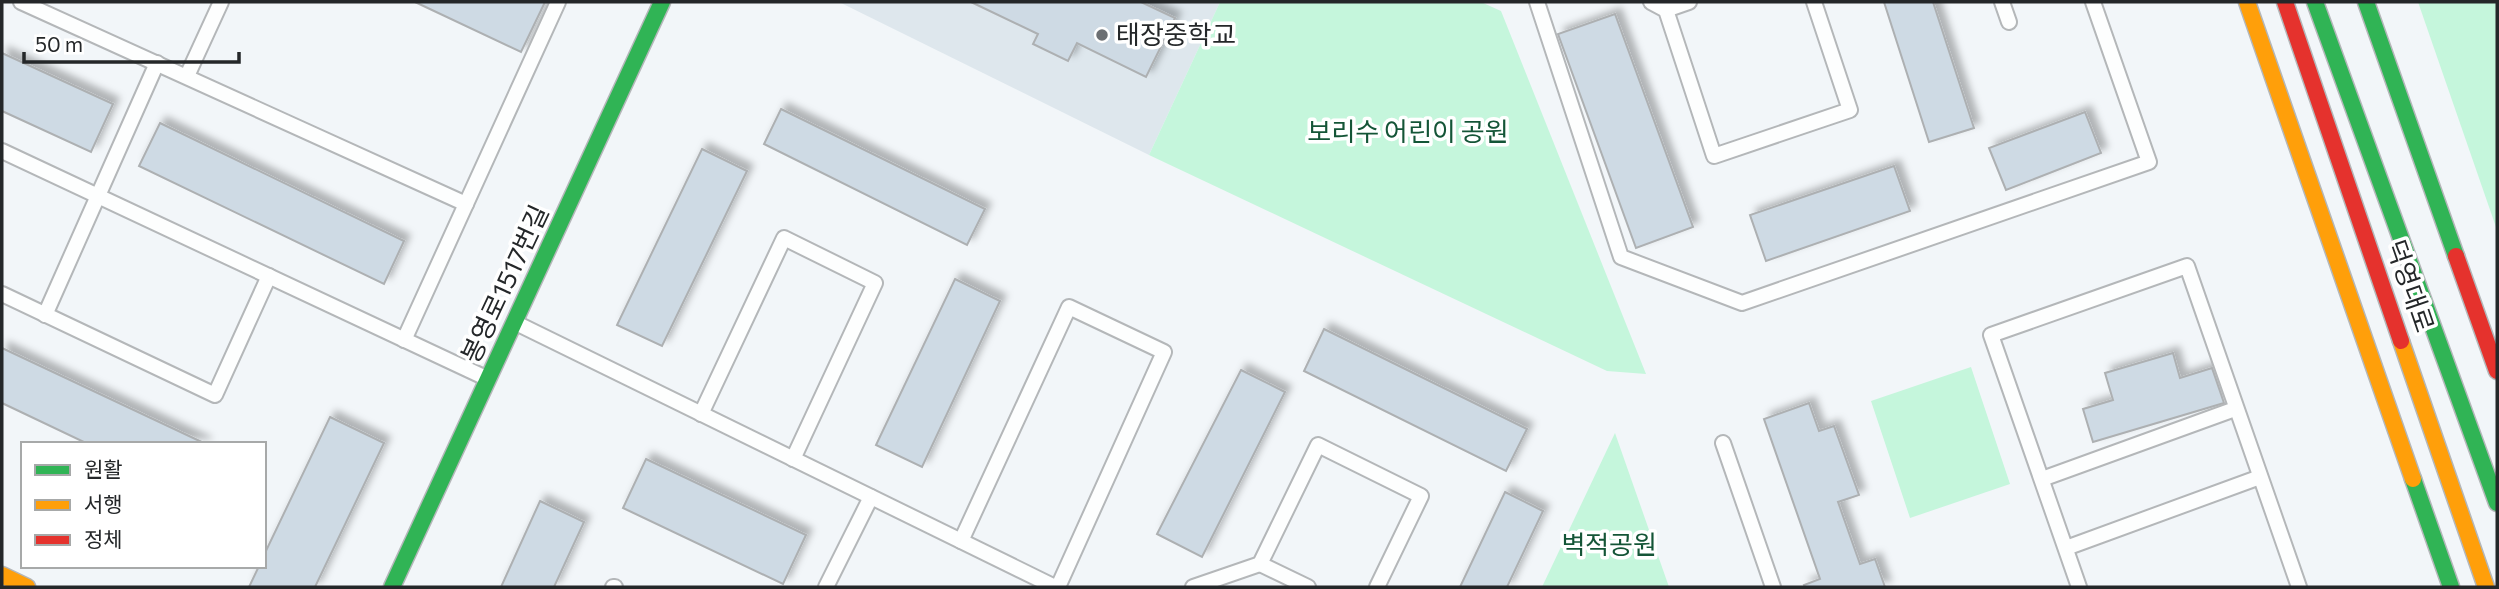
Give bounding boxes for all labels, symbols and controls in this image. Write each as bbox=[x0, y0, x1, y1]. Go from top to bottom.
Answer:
place label: 태장중학교 bbox=[1116, 18, 1236, 49]
scale bar bbox=[24, 21, 240, 65]
marker: 태장중학교 bbox=[1094, 27, 1110, 43]
text: 50 m bbox=[35, 31, 83, 56]
park label: 보리수 어린이 공원 bbox=[1307, 115, 1509, 146]
street label: 봉영로1517번길 bbox=[454, 200, 554, 367]
street label: 덕영대로 bbox=[2381, 235, 2442, 336]
legend bbox=[21, 442, 266, 568]
text: 원활 bbox=[84, 456, 123, 481]
text: 서행 bbox=[84, 491, 123, 516]
text: 정체 bbox=[84, 526, 123, 551]
park label: 벽적공원 bbox=[1561, 528, 1657, 559]

